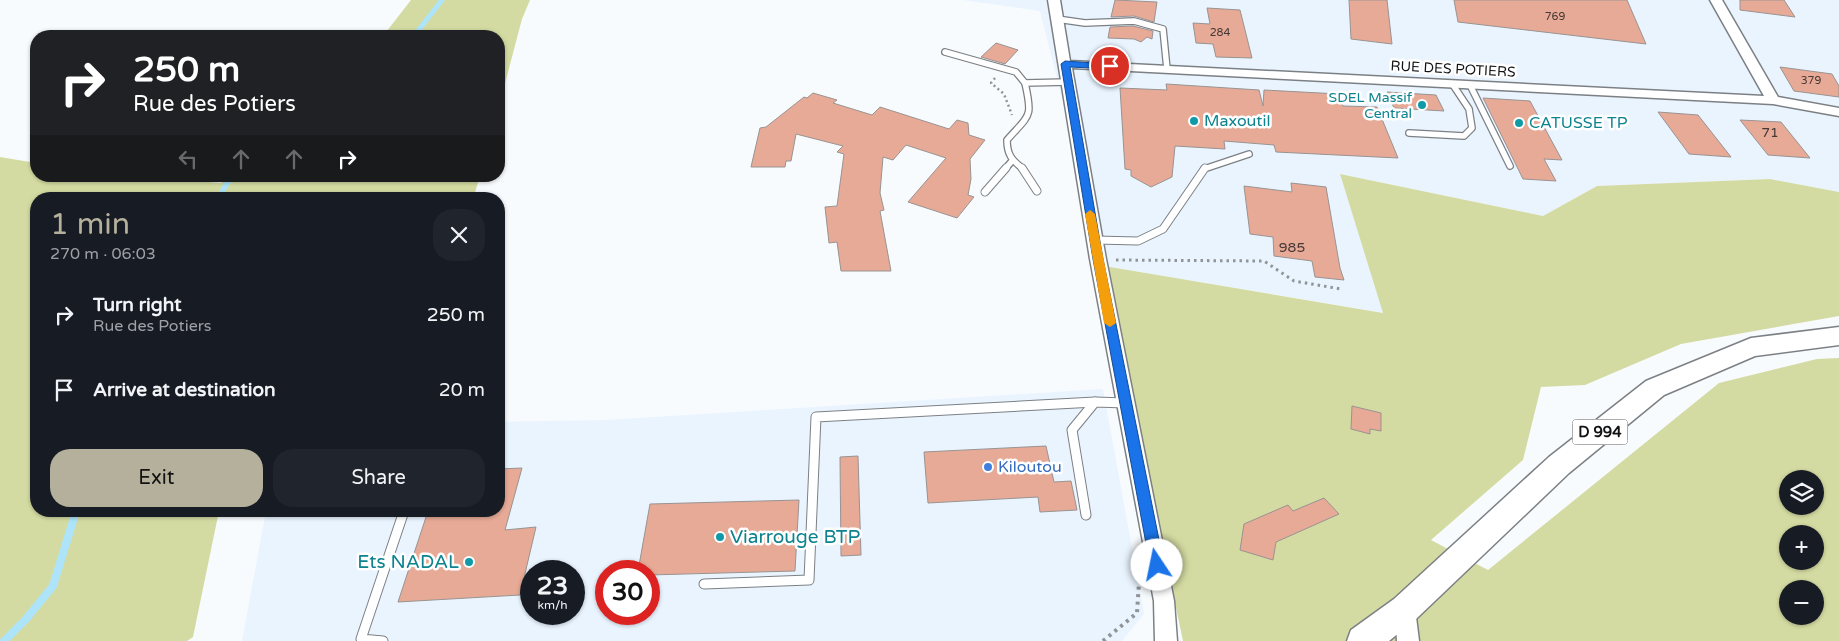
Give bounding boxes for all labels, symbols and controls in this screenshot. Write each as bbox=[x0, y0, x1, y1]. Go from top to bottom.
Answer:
house number: 769 bbox=[1545, 10, 1565, 23]
house number: 284 bbox=[1210, 26, 1230, 39]
pin bbox=[1089, 45, 1131, 87]
text: 250 m bbox=[133, 49, 240, 91]
icon: right bbox=[50, 50, 115, 115]
icon: arrive bbox=[1096, 52, 1124, 80]
street label: RUE DES POTIERS bbox=[1390, 57, 1516, 81]
house number: 379 bbox=[1801, 74, 1821, 87]
place label: SDEL Massif Central bbox=[1329, 89, 1413, 122]
text: Rue des Potiers bbox=[133, 91, 296, 117]
marker: SDEL Massif Central bbox=[1416, 99, 1428, 111]
place label: Maxoutil bbox=[1204, 111, 1270, 131]
place label: CATUSSE TP bbox=[1529, 113, 1628, 133]
marker: Maxoutil bbox=[1188, 115, 1200, 127]
marker: CATUSSE TP bbox=[1513, 117, 1525, 129]
house number: 71 bbox=[1761, 124, 1779, 141]
icon: left bbox=[174, 145, 202, 173]
icon: ahead bbox=[227, 145, 255, 173]
icon: ahead bbox=[280, 145, 308, 173]
icon: right bbox=[333, 145, 361, 173]
text: 1 min bbox=[50, 206, 130, 243]
button: close bbox=[433, 209, 485, 261]
house number: 985 bbox=[1279, 239, 1305, 256]
text: 270 m · 06:03 bbox=[50, 244, 156, 264]
text: Turn right bbox=[93, 294, 181, 316]
icon: right bbox=[50, 301, 78, 329]
text: 250 m bbox=[427, 304, 485, 326]
text: Rue des Potiers bbox=[93, 316, 212, 336]
icon: arrive bbox=[50, 376, 78, 404]
text: Arrive at destination bbox=[93, 379, 276, 401]
text: 20 m bbox=[439, 379, 485, 401]
road number: D 994 bbox=[1572, 420, 1628, 444]
button: Exit bbox=[50, 449, 263, 507]
button: Share bbox=[273, 449, 485, 507]
place label: Kiloutou bbox=[998, 457, 1062, 477]
marker: Kiloutou bbox=[982, 461, 994, 473]
map controls bbox=[1779, 470, 1824, 625]
button: layers bbox=[1779, 470, 1824, 515]
button: + bbox=[1779, 525, 1824, 570]
place label: Viarrouge BTP bbox=[730, 526, 860, 548]
marker: Viarrouge BTP bbox=[714, 531, 726, 543]
position arrow bbox=[1130, 538, 1182, 590]
place label: Ets NADAL bbox=[357, 551, 459, 573]
marker: Ets NADAL bbox=[463, 556, 475, 568]
speed limit sign: 30 bbox=[595, 560, 660, 625]
text: 23 bbox=[537, 571, 568, 601]
button: − bbox=[1779, 580, 1824, 625]
text: km/h bbox=[537, 598, 568, 612]

